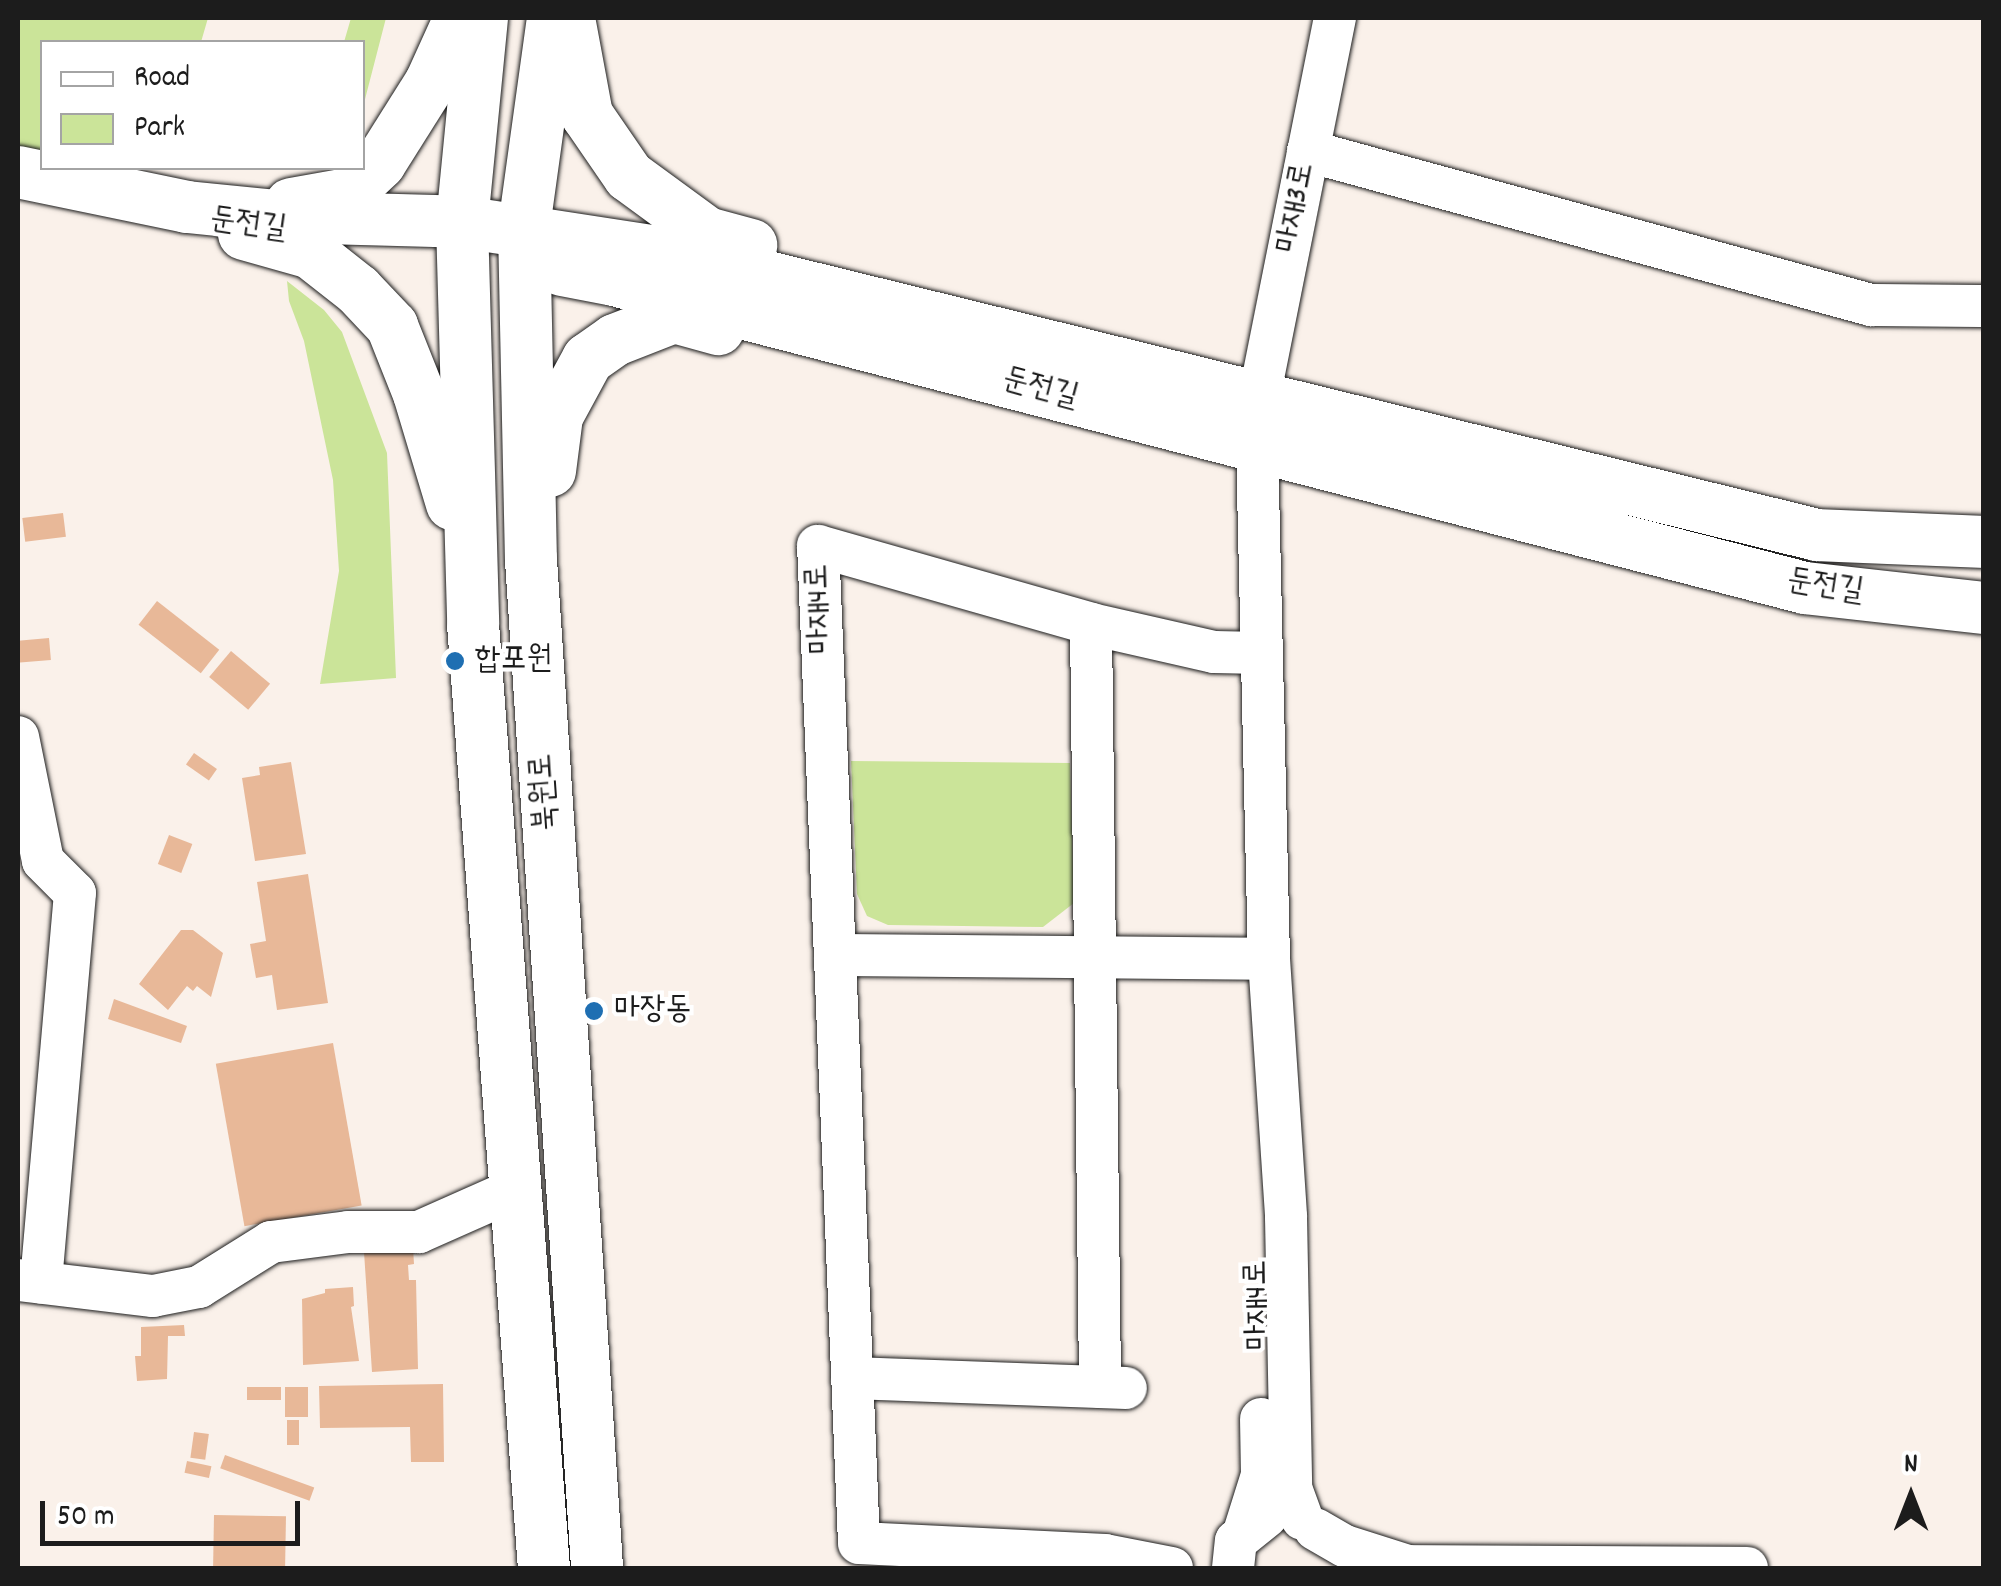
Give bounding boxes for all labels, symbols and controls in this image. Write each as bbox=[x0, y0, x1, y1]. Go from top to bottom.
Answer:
legend bbox=[40, 40, 365, 170]
text: Road bbox=[134, 58, 190, 101]
text: Park bbox=[134, 108, 185, 151]
street label: 마재3로 bbox=[1269, 159, 1325, 257]
street label: 둔전길 bbox=[207, 202, 289, 250]
street label: 둔전길 bbox=[998, 361, 1082, 419]
street label: 마재4로 bbox=[800, 563, 842, 655]
street label: 둔전길 bbox=[1784, 563, 1866, 613]
place label: 합포원 bbox=[475, 642, 552, 680]
marker: 합포원 bbox=[444, 650, 466, 672]
street label: 북원로 bbox=[524, 752, 568, 832]
place label: 마장동 bbox=[614, 992, 691, 1030]
marker: 마장동 bbox=[583, 1000, 605, 1022]
street label: 마재4로 bbox=[1239, 1259, 1279, 1351]
north arrow bbox=[1861, 1446, 1961, 1546]
text: N bbox=[1904, 1446, 1918, 1486]
scale bar bbox=[45, 1481, 305, 1543]
text: 50 m bbox=[57, 1497, 115, 1540]

